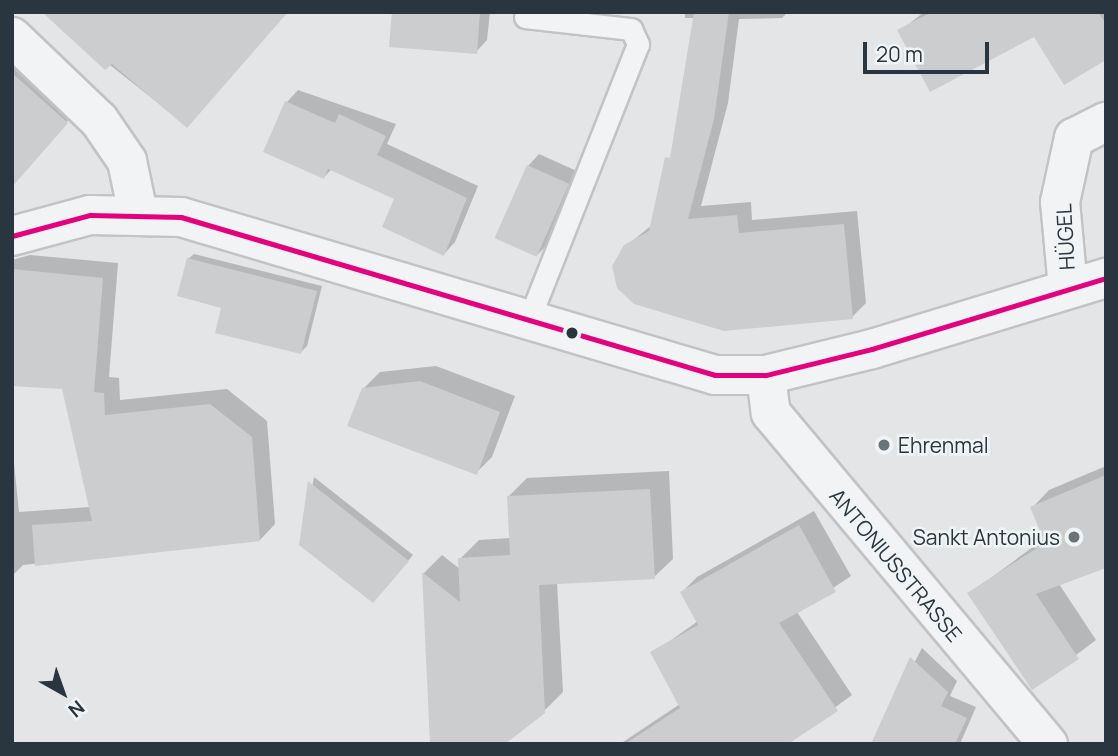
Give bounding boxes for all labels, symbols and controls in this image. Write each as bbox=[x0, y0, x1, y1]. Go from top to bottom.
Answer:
scale bar bbox=[866, 28, 992, 72]
text: 20 m bbox=[876, 40, 923, 68]
street label: HÜGEL bbox=[1051, 203, 1079, 271]
unlabelled marker bbox=[565, 326, 579, 340]
place label: Ehrenmal bbox=[898, 432, 989, 458]
marker: Ehrenmal bbox=[876, 437, 892, 453]
street label: ANTONIUSSTRASSE bbox=[825, 483, 967, 647]
place label: Sankt Antonius bbox=[913, 524, 1060, 550]
marker: Sankt Antonius bbox=[1066, 529, 1082, 545]
north arrow bbox=[28, 658, 98, 728]
text: N bbox=[63, 695, 90, 723]

